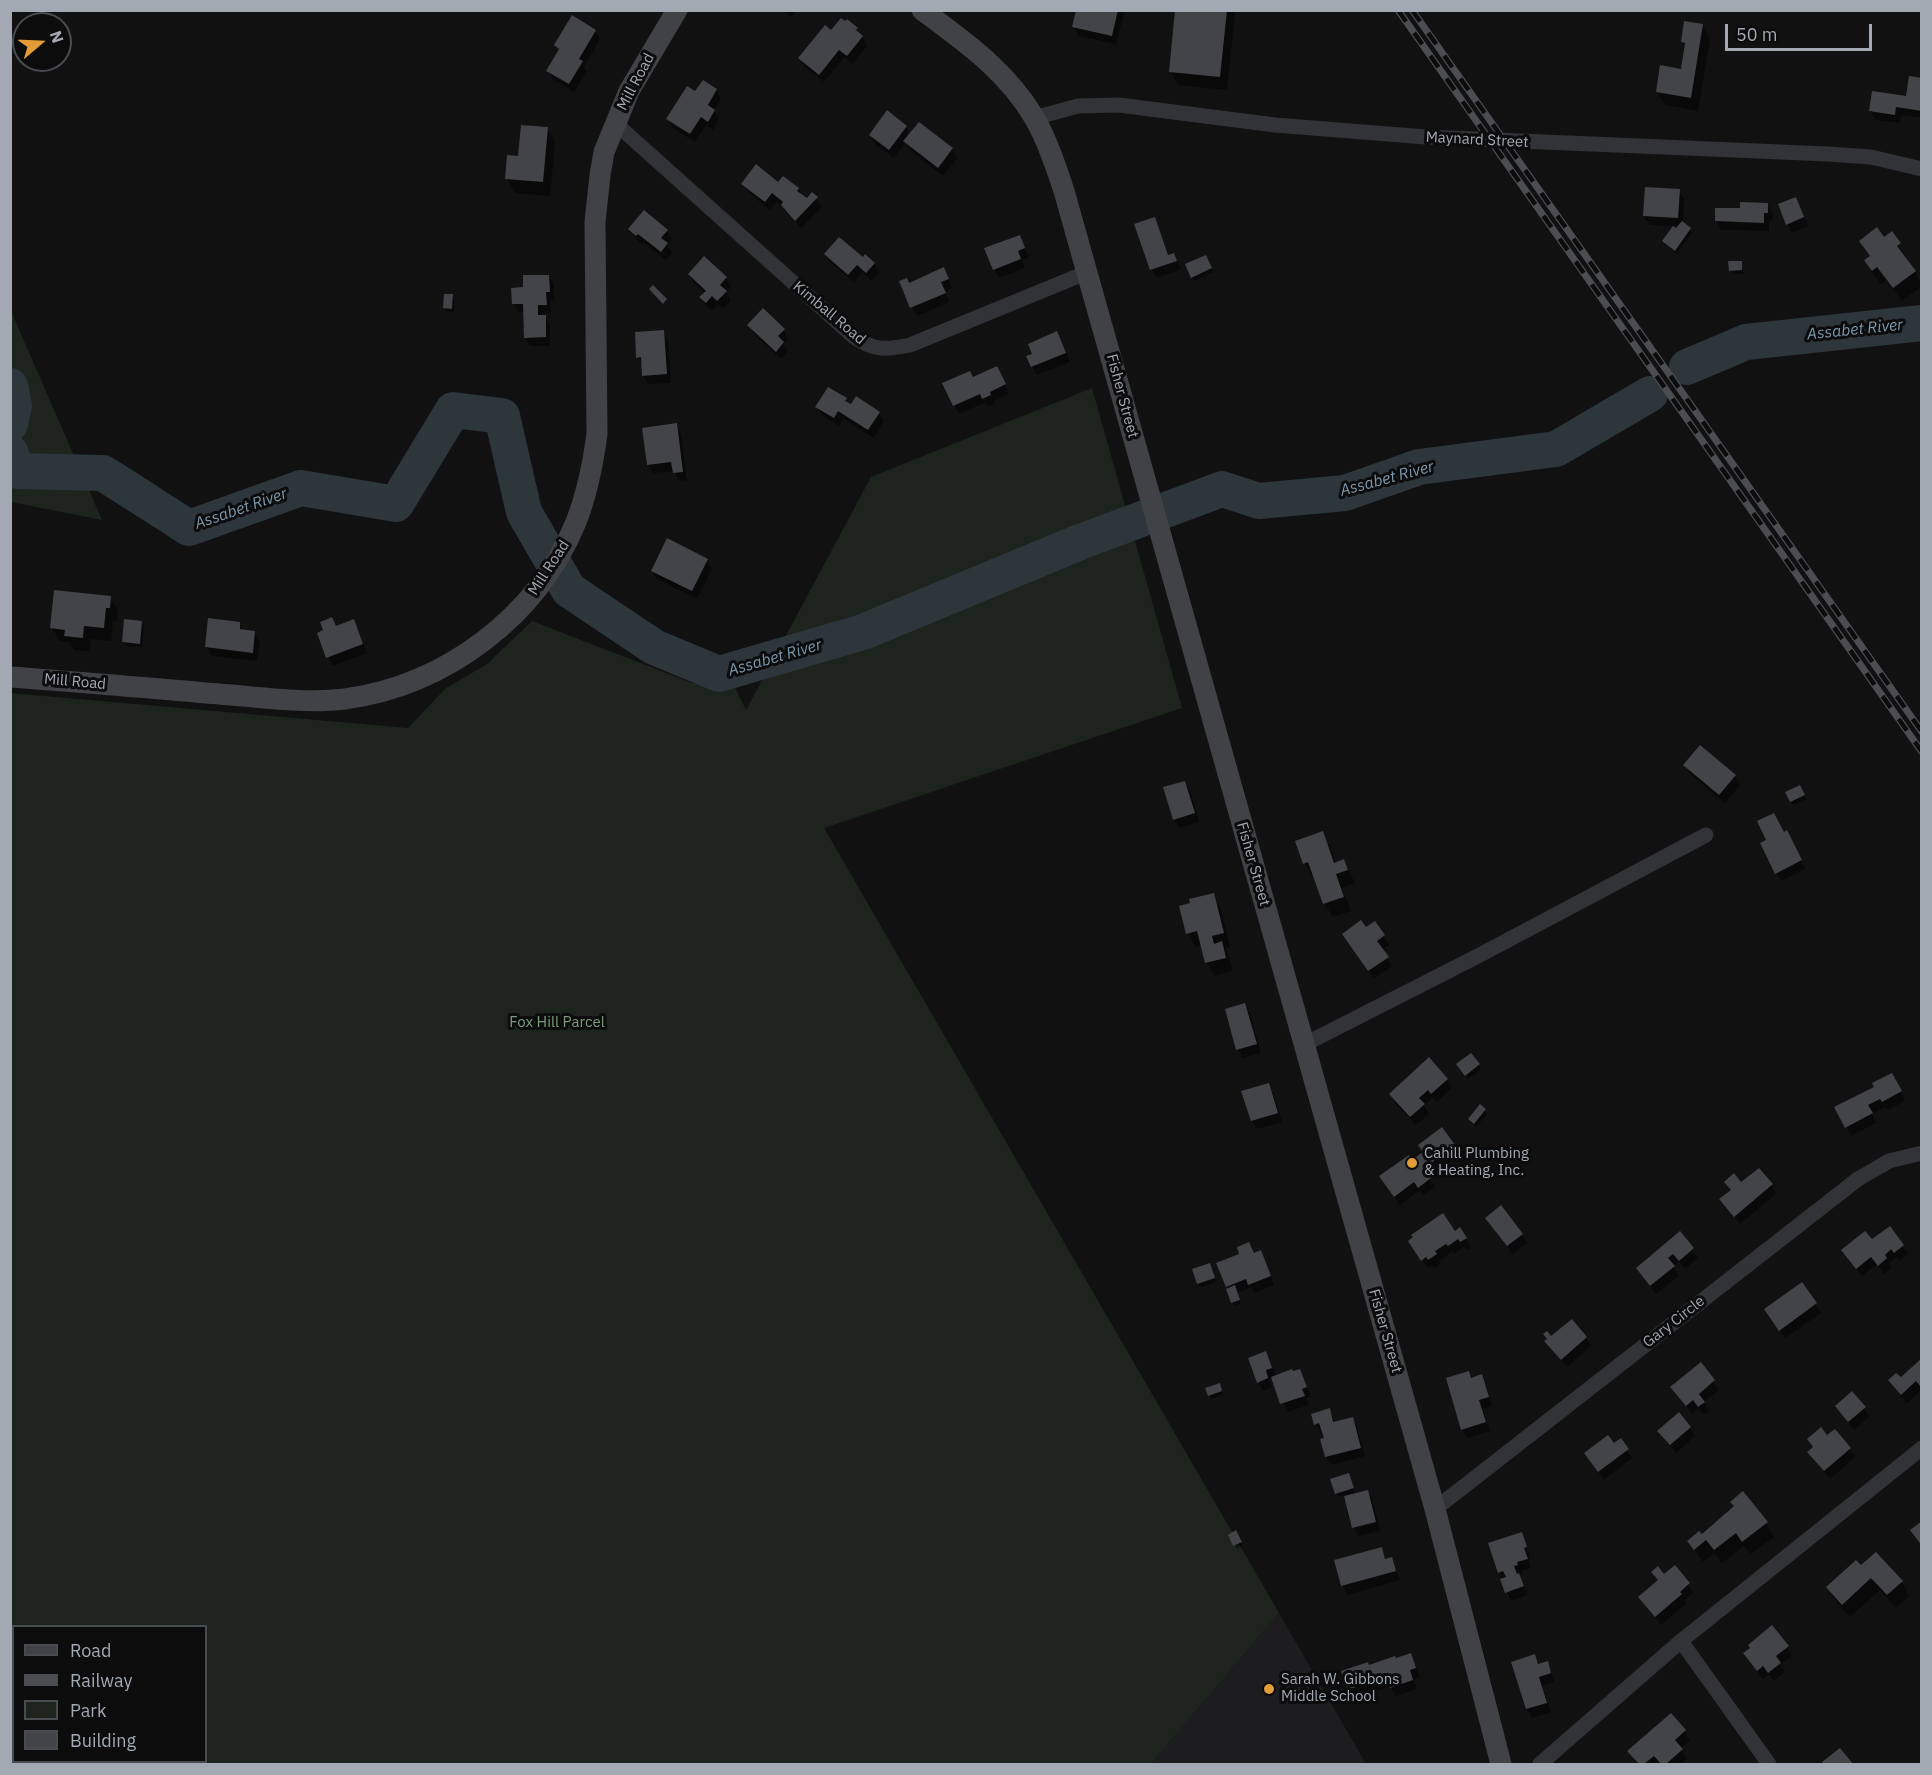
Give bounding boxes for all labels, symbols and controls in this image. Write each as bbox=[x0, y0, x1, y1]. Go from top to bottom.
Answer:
north arrow bbox=[12, 12, 72, 72]
scale bar bbox=[1728, 12, 1875, 50]
text: 50 m bbox=[1736, 23, 1778, 46]
text: N bbox=[46, 28, 68, 46]
street label: Mill Road bbox=[613, 50, 659, 114]
street label: Maynard Street bbox=[1425, 128, 1529, 152]
street label: Kimball Road bbox=[789, 277, 869, 349]
water label: Assabet River bbox=[1806, 315, 1904, 345]
street label: Fisher Street bbox=[1102, 352, 1142, 440]
water label: Assabet River bbox=[1338, 457, 1436, 501]
water label: Assabet River bbox=[192, 484, 290, 534]
street label: Mill Road bbox=[525, 537, 573, 599]
water label: Assabet River bbox=[726, 635, 824, 681]
street label: Mill Road bbox=[43, 670, 107, 694]
street label: Fisher Street bbox=[1232, 820, 1274, 908]
park label: Fox Hill Parcel bbox=[509, 1014, 605, 1032]
place label: Cahill Plumbing & Heating, Inc. bbox=[1424, 1145, 1529, 1180]
marker: Cahill Plumbing & Heating, Inc. bbox=[1405, 1156, 1419, 1170]
street label: Fisher Street bbox=[1364, 1287, 1406, 1375]
street label: Gary Circle bbox=[1640, 1292, 1708, 1352]
legend bbox=[12, 1625, 207, 1763]
text: Road bbox=[70, 1639, 111, 1662]
text: Railway bbox=[70, 1669, 132, 1692]
place label: Sarah W. Gibbons Middle School bbox=[1281, 1671, 1400, 1706]
marker: Sarah W. Gibbons Middle School bbox=[1262, 1682, 1276, 1696]
text: Park bbox=[70, 1699, 106, 1722]
text: Building bbox=[70, 1729, 136, 1752]

